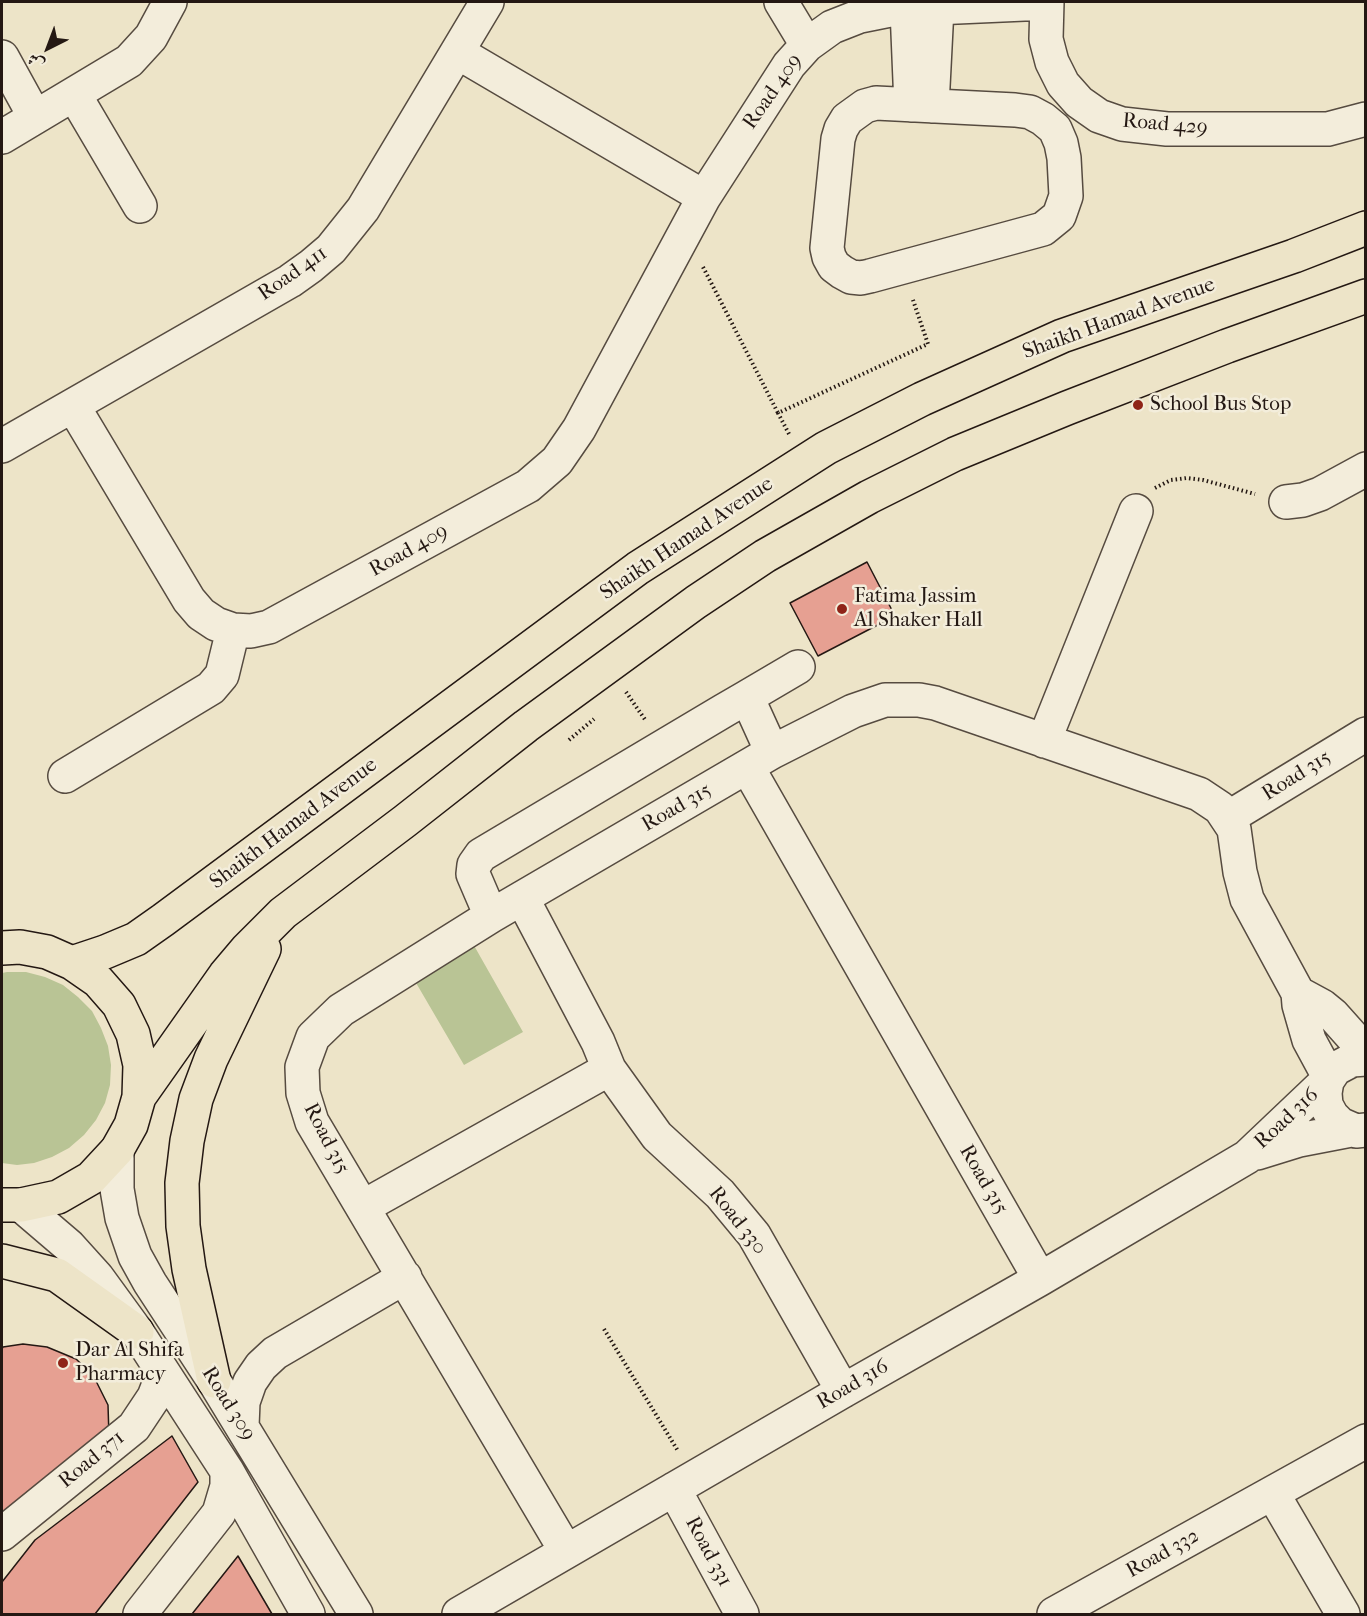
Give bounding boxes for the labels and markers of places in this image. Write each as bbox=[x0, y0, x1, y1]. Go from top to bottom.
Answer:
place label: School Bus Stop bbox=[1150, 392, 1291, 418]
marker: School Bus Stop bbox=[1131, 398, 1145, 412]
place label: Fatima Jassim Al Shaker Hall bbox=[854, 584, 983, 634]
marker: Fatima Jassim Al Shaker Hall bbox=[835, 602, 849, 616]
place label: Dar Al Shifa Pharmacy bbox=[75, 1338, 184, 1388]
marker: Dar Al Shifa Pharmacy bbox=[56, 1356, 70, 1370]

